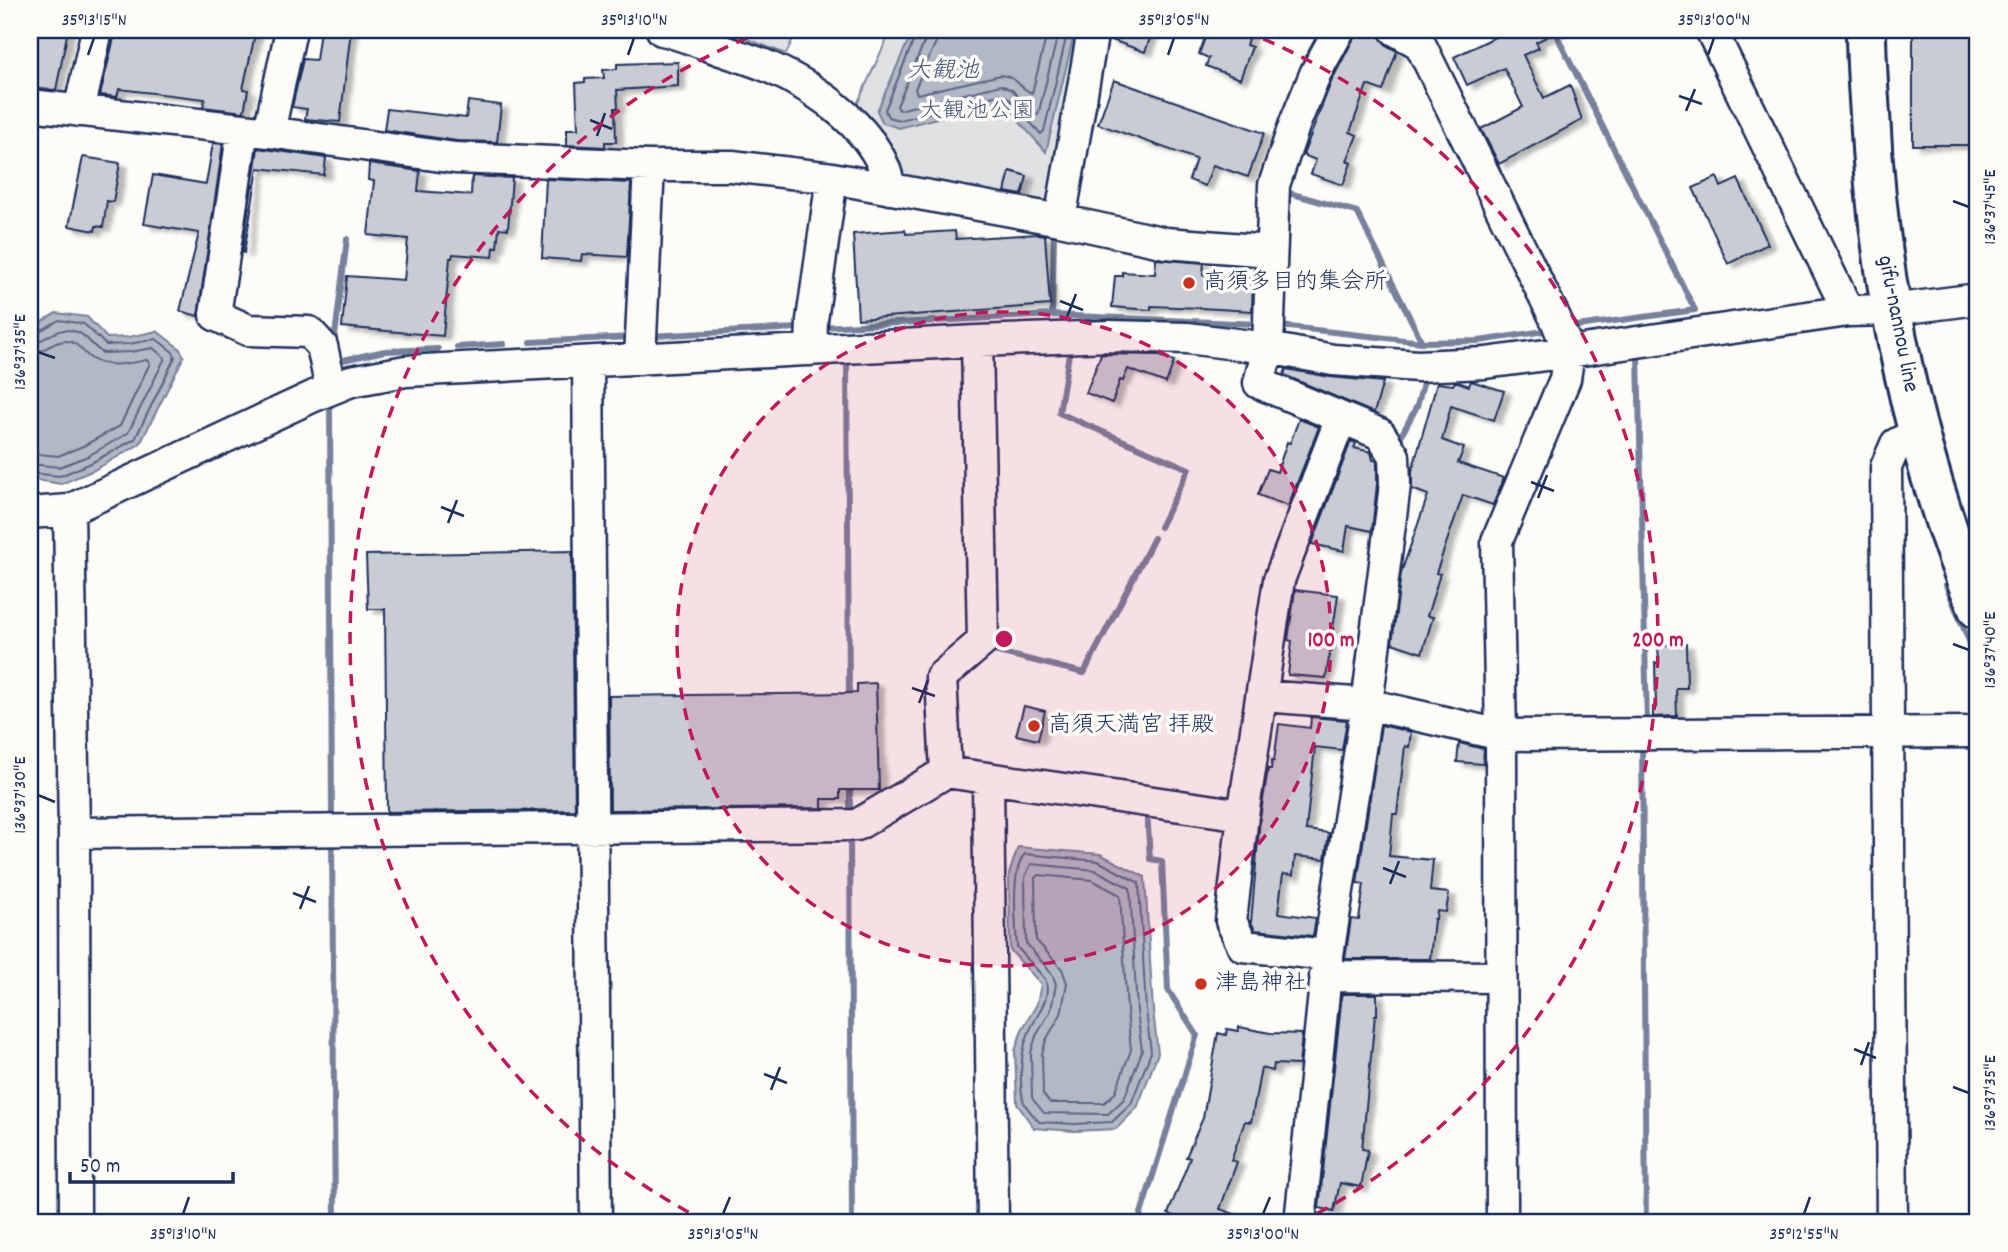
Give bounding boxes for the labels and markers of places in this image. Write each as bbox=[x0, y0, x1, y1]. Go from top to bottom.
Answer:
place label: 高須多目的集会所 bbox=[1203, 267, 1387, 300]
marker: 高須多目的集会所 bbox=[1181, 275, 1197, 291]
centre of rings bbox=[992, 627, 1016, 651]
place label: 高須天満宮 拝殿 bbox=[1048, 710, 1214, 743]
marker: 高須天満宮 拝殿 bbox=[1026, 718, 1042, 734]
place label: 津島神社 bbox=[1215, 968, 1307, 1001]
marker: 津島神社 bbox=[1193, 976, 1209, 992]

